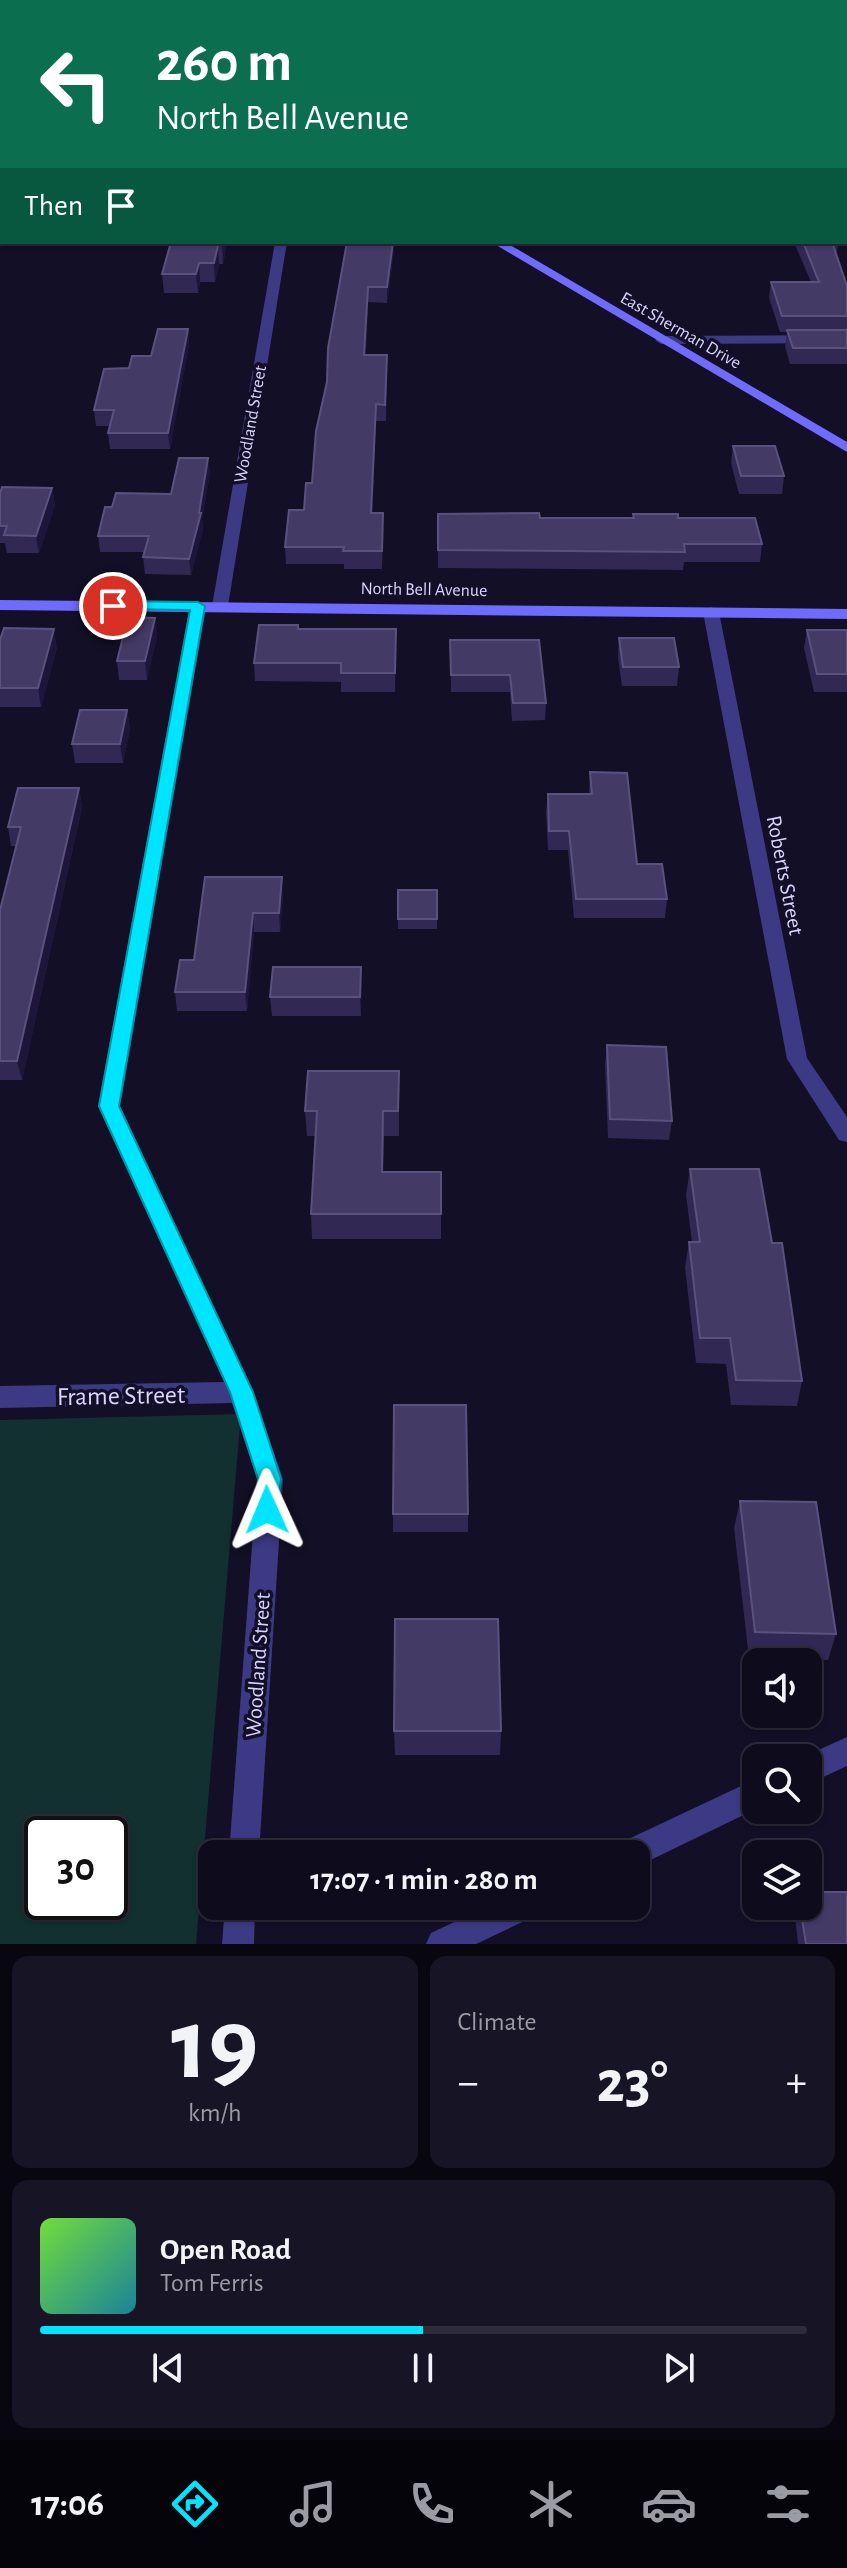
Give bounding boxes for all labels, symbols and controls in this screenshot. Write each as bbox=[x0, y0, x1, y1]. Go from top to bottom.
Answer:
icon: left bbox=[24, 32, 128, 136]
text: 260 m bbox=[156, 35, 292, 91]
text: North Bell Avenue bbox=[156, 100, 409, 136]
icon: arrive bbox=[99, 184, 143, 228]
text: Then bbox=[24, 191, 83, 221]
street label: East Sherman Drive bbox=[617, 289, 744, 373]
street label: Woodland Street bbox=[232, 364, 270, 484]
pin bbox=[79, 572, 147, 640]
street label: North Bell Avenue bbox=[361, 580, 487, 600]
icon: arrive bbox=[91, 584, 135, 628]
street label: Roberts Street bbox=[763, 814, 807, 937]
street label: Frame Street bbox=[57, 1382, 185, 1410]
position arrow bbox=[225, 1468, 309, 1552]
street label: Woodland Street bbox=[242, 1592, 274, 1738]
map controls bbox=[742, 1648, 822, 1920]
button: sound bbox=[742, 1648, 822, 1728]
button: search bbox=[742, 1744, 822, 1824]
speed limit sign: 30 bbox=[24, 1816, 128, 1920]
button: layers bbox=[742, 1840, 822, 1920]
text: 17:07 · 1 min · 280 m bbox=[310, 1865, 538, 1895]
text: 19 bbox=[171, 1994, 259, 2098]
text: Climate bbox=[458, 2009, 536, 2035]
text: 23° bbox=[596, 2053, 668, 2113]
text: − bbox=[458, 2061, 479, 2105]
text: + bbox=[786, 2061, 807, 2105]
text: km/h bbox=[188, 2100, 242, 2126]
text: Open Road bbox=[160, 2235, 291, 2265]
text: Tom Ferris bbox=[160, 2270, 264, 2296]
icon: previous bbox=[146, 2346, 190, 2390]
icon: pause bbox=[401, 2346, 445, 2390]
icon: next bbox=[657, 2346, 701, 2390]
icon: directions bbox=[167, 2476, 223, 2532]
icon: music bbox=[285, 2476, 341, 2532]
icon: phone bbox=[404, 2476, 460, 2532]
icon: climate bbox=[523, 2476, 579, 2532]
icon: car bbox=[641, 2476, 697, 2532]
icon: filters bbox=[760, 2476, 816, 2532]
text: 17:06 bbox=[31, 2486, 104, 2522]

